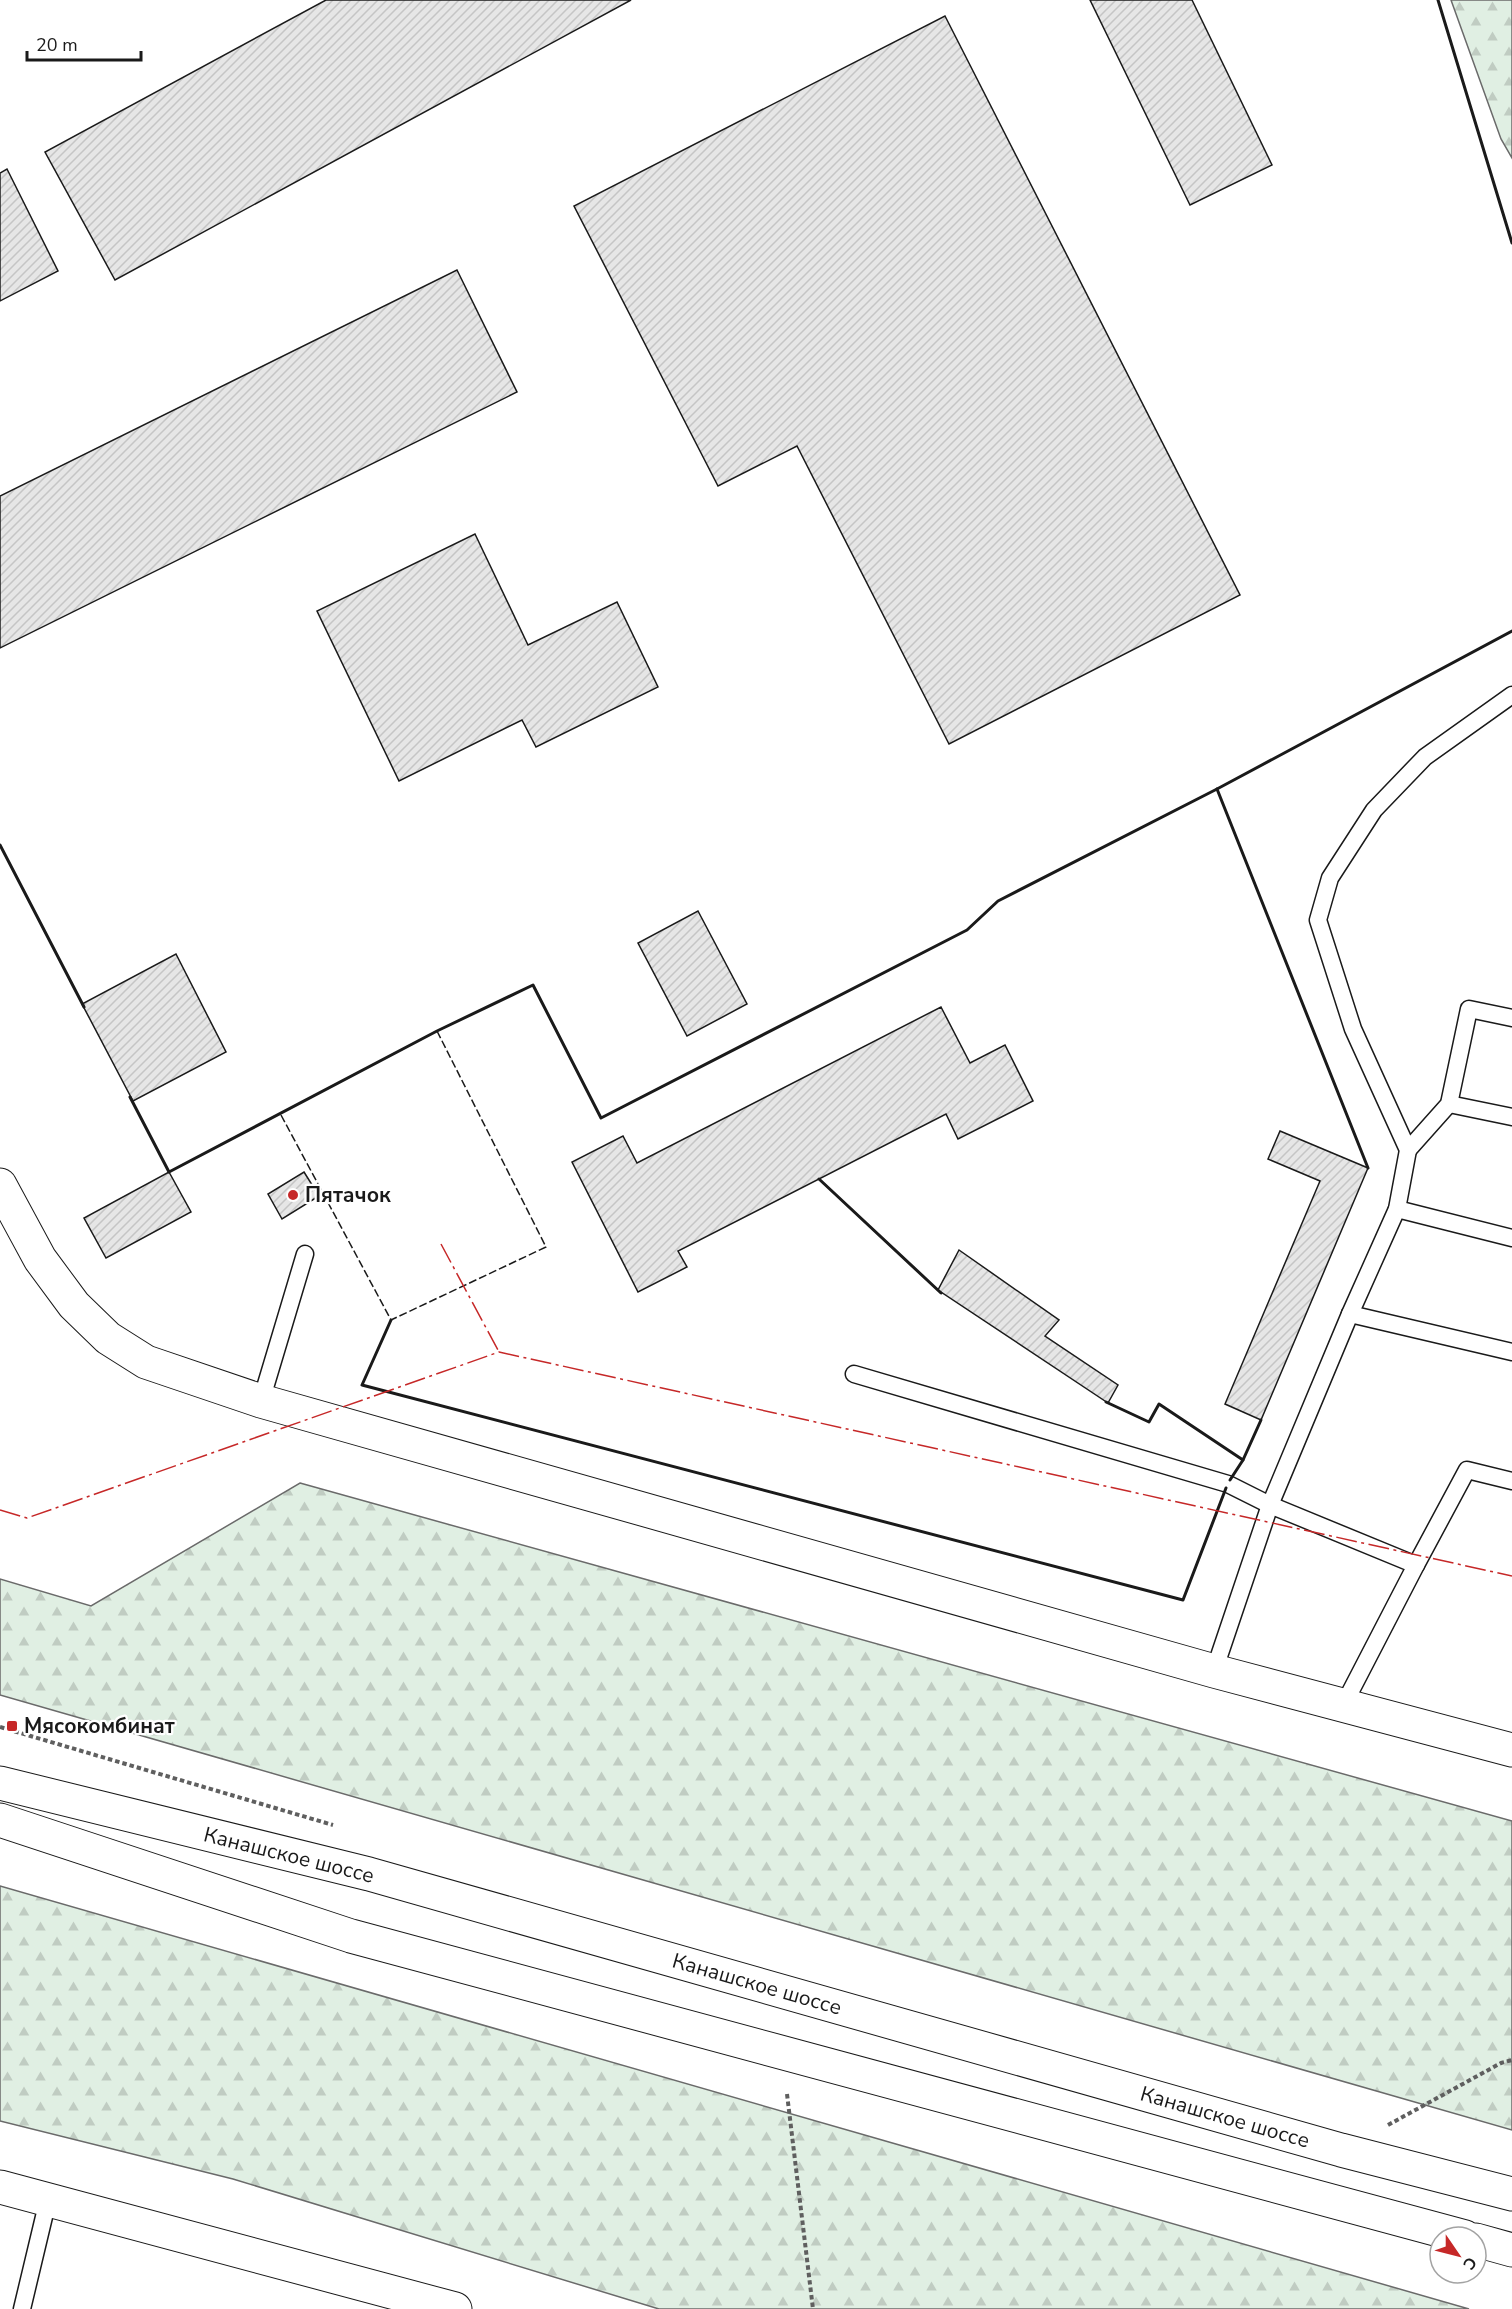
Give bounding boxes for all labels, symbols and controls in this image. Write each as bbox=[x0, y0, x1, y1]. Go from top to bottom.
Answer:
scale bar bbox=[27, 24, 141, 62]
text: 20 m bbox=[36, 33, 78, 57]
place label: Пятачок bbox=[305, 1181, 391, 1209]
marker: Пятачок bbox=[286, 1188, 300, 1202]
place label: Мясокомбинат bbox=[24, 1712, 175, 1740]
marker: Мясокомбинат bbox=[5, 1719, 19, 1733]
street label: Канашское шоссе bbox=[201, 1820, 377, 1890]
street label: Канашское шоссе bbox=[669, 1946, 845, 2022]
street label: Канашское шоссе bbox=[1137, 2079, 1313, 2155]
north arrow bbox=[1428, 2225, 1488, 2285]
text: С bbox=[1457, 2252, 1482, 2274]

